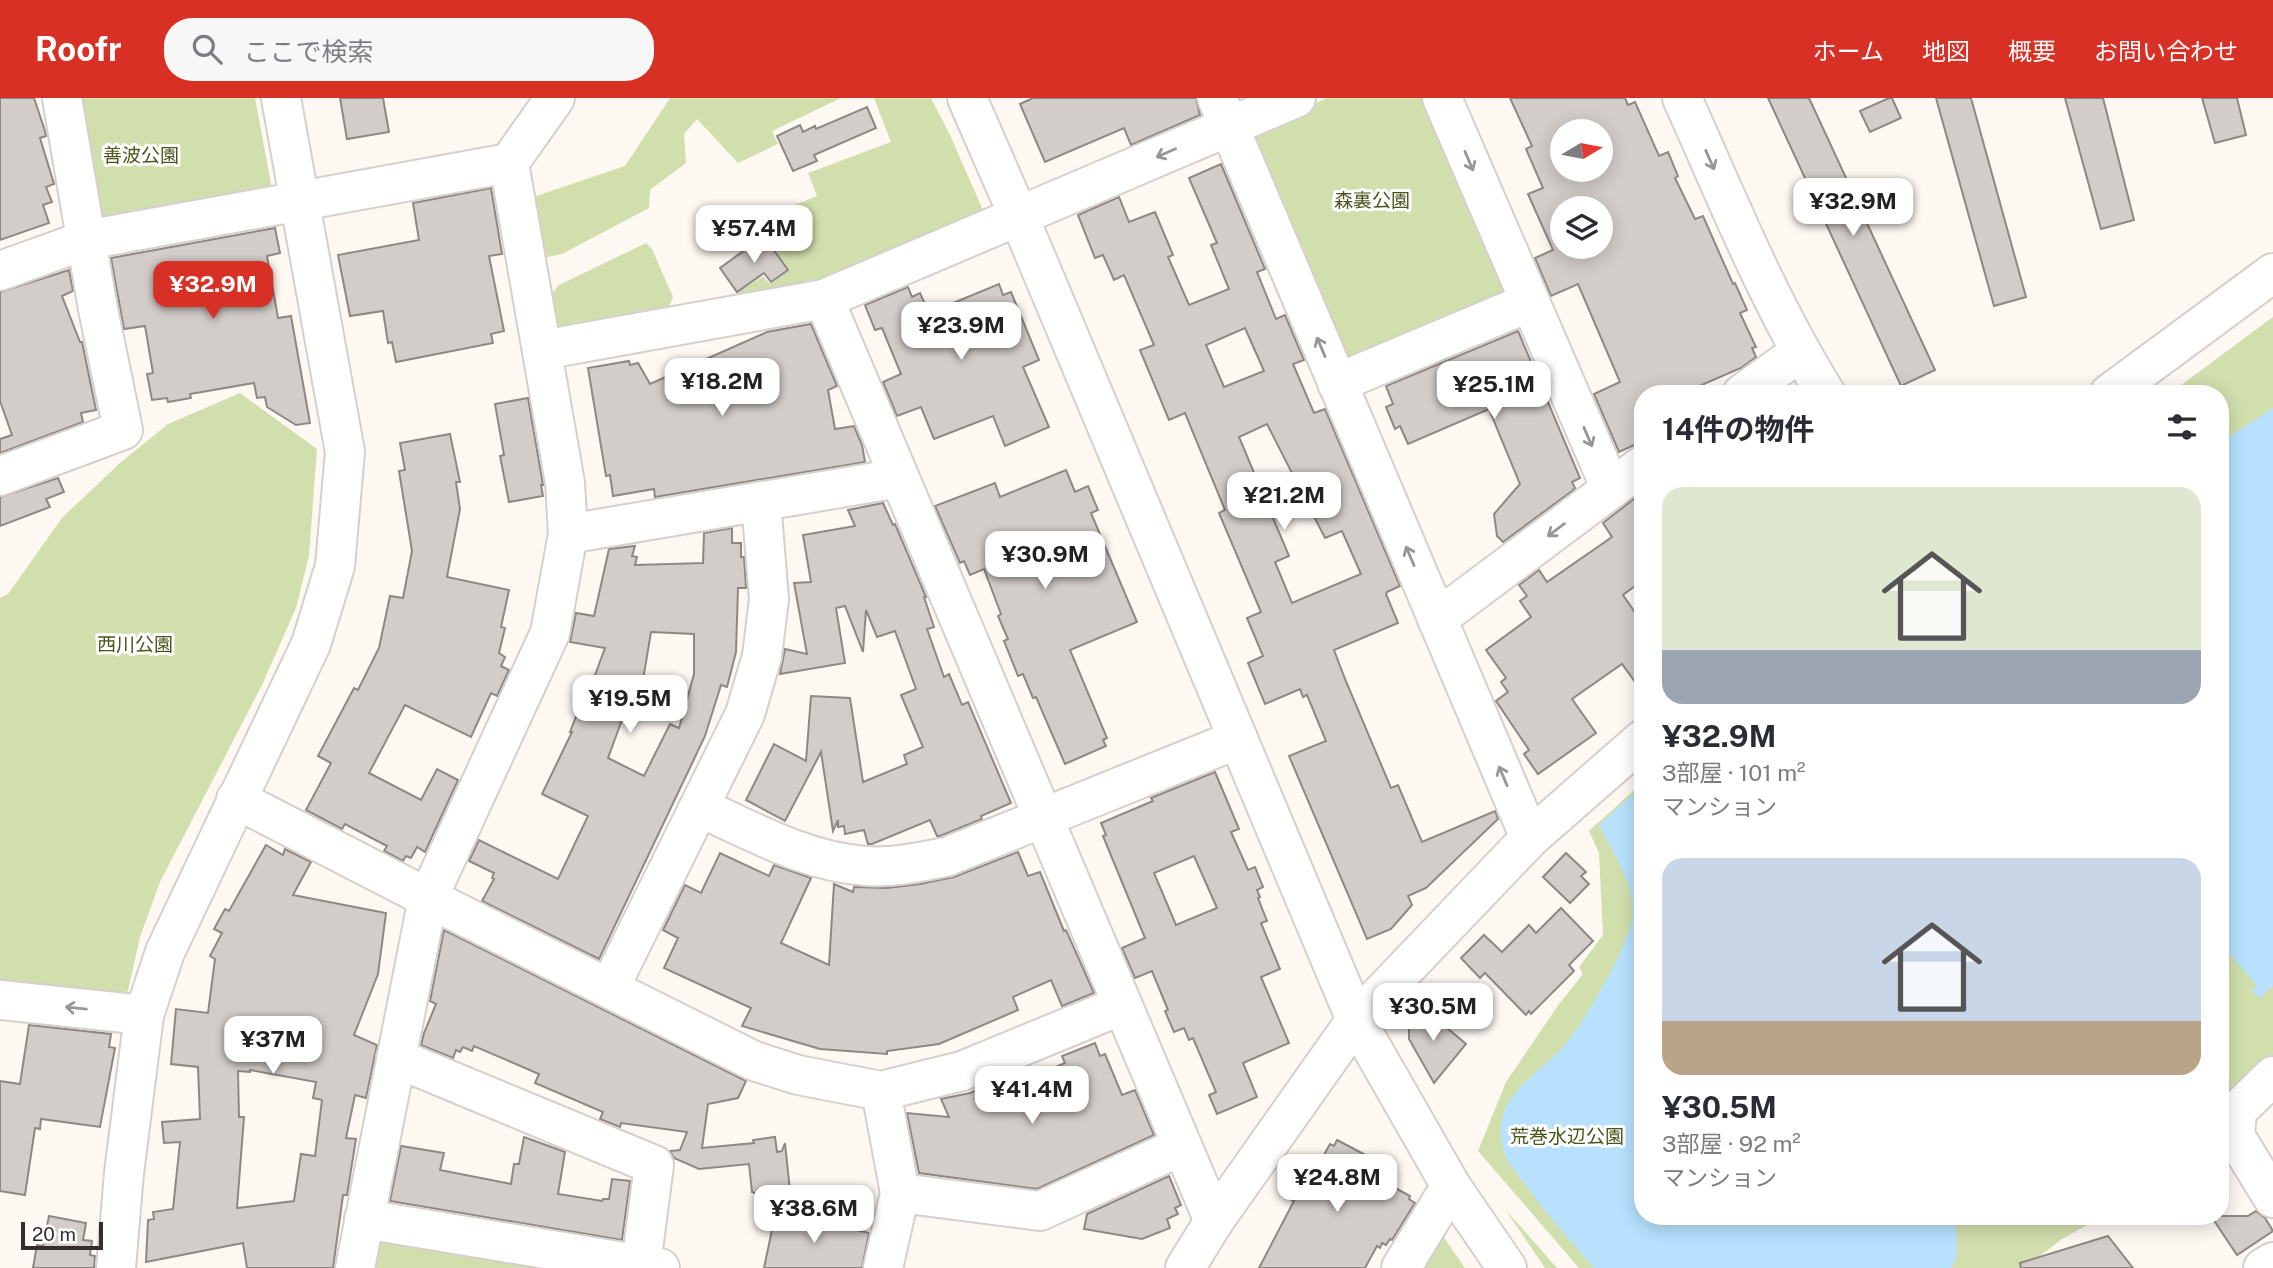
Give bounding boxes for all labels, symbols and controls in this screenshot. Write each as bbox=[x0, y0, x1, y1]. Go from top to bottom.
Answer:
search box bbox=[164, 18, 654, 81]
text: Roofr bbox=[35, 30, 122, 68]
icon: search bbox=[188, 30, 226, 68]
text: ここで検索 bbox=[244, 36, 374, 67]
text: ホーム bbox=[1813, 37, 1884, 65]
text: 地図 bbox=[1922, 37, 1970, 65]
text: 概要 bbox=[2008, 37, 2056, 65]
text: お問い合わせ bbox=[2094, 37, 2238, 65]
north arrow bbox=[1550, 119, 1614, 182]
map controls bbox=[1550, 119, 1613, 259]
park label: 善波公園 bbox=[103, 144, 179, 166]
one-way arrow bbox=[1155, 147, 1177, 160]
one-way arrow bbox=[1464, 149, 1477, 171]
one-way arrow bbox=[1704, 149, 1717, 170]
pin: ¥32.9M bbox=[1796, 178, 1910, 238]
text: ¥32.9M bbox=[1809, 187, 1897, 214]
park label: 森裏公園 bbox=[1334, 189, 1410, 211]
button: layers bbox=[1550, 196, 1613, 259]
pin: ¥57.4M bbox=[697, 206, 811, 265]
text: ¥57.4M bbox=[712, 214, 796, 241]
pin: ¥32.9M bbox=[156, 262, 270, 321]
text: ¥32.9M bbox=[169, 270, 257, 297]
pin: ¥23.9M bbox=[904, 302, 1018, 362]
text: ¥23.9M bbox=[917, 311, 1005, 338]
one-way arrow bbox=[1314, 336, 1327, 358]
pin: ¥18.2M bbox=[665, 358, 779, 418]
pin: ¥25.1M bbox=[1437, 362, 1551, 421]
text: ¥18.2M bbox=[681, 367, 763, 394]
text: ¥25.1M bbox=[1453, 370, 1535, 397]
icon: filters bbox=[2163, 408, 2201, 446]
text: 14件の物件 bbox=[1662, 411, 1815, 447]
one-way arrow bbox=[1583, 426, 1596, 447]
pin: ¥21.2M bbox=[1227, 472, 1341, 532]
text: ¥21.2M bbox=[1243, 481, 1325, 508]
one-way arrow bbox=[1547, 523, 1566, 537]
pin: ¥30.9M bbox=[988, 532, 1102, 591]
icon: home bbox=[1869, 533, 1995, 659]
text: ¥30.9M bbox=[1001, 540, 1089, 567]
one-way arrow bbox=[1403, 546, 1416, 567]
park label: 西川公園 bbox=[97, 633, 173, 655]
pin: ¥19.5M bbox=[573, 676, 687, 735]
text: ¥19.5M bbox=[589, 684, 671, 711]
text: ¥32.9M bbox=[1662, 718, 1776, 754]
text: 3部屋 · 101 m² bbox=[1662, 759, 1806, 786]
one-way arrow bbox=[1496, 765, 1509, 787]
text: マンション bbox=[1662, 793, 1777, 820]
icon: home bbox=[1869, 904, 1995, 1030]
pin: ¥30.5M bbox=[1376, 984, 1490, 1043]
text: ¥30.5M bbox=[1389, 992, 1477, 1019]
one-way arrow bbox=[66, 1001, 88, 1014]
pin: ¥37M bbox=[232, 1016, 314, 1076]
text: ¥37M bbox=[240, 1025, 306, 1052]
pin: ¥41.4M bbox=[975, 1066, 1089, 1126]
text: ¥41.4M bbox=[991, 1075, 1073, 1102]
text: ¥30.5M bbox=[1662, 1089, 1777, 1125]
park label: 荒巻水辺公園 bbox=[1510, 1125, 1624, 1147]
text: 3部屋 · 92 m² bbox=[1662, 1130, 1801, 1157]
pin: ¥24.8M bbox=[1280, 1154, 1394, 1214]
text: ¥24.8M bbox=[1293, 1163, 1381, 1190]
text: マンション bbox=[1662, 1164, 1777, 1191]
pin: ¥38.6M bbox=[757, 1186, 871, 1245]
text: ¥38.6M bbox=[770, 1194, 858, 1221]
scale bar bbox=[21, 1219, 103, 1251]
text: 20 m bbox=[32, 1223, 76, 1245]

